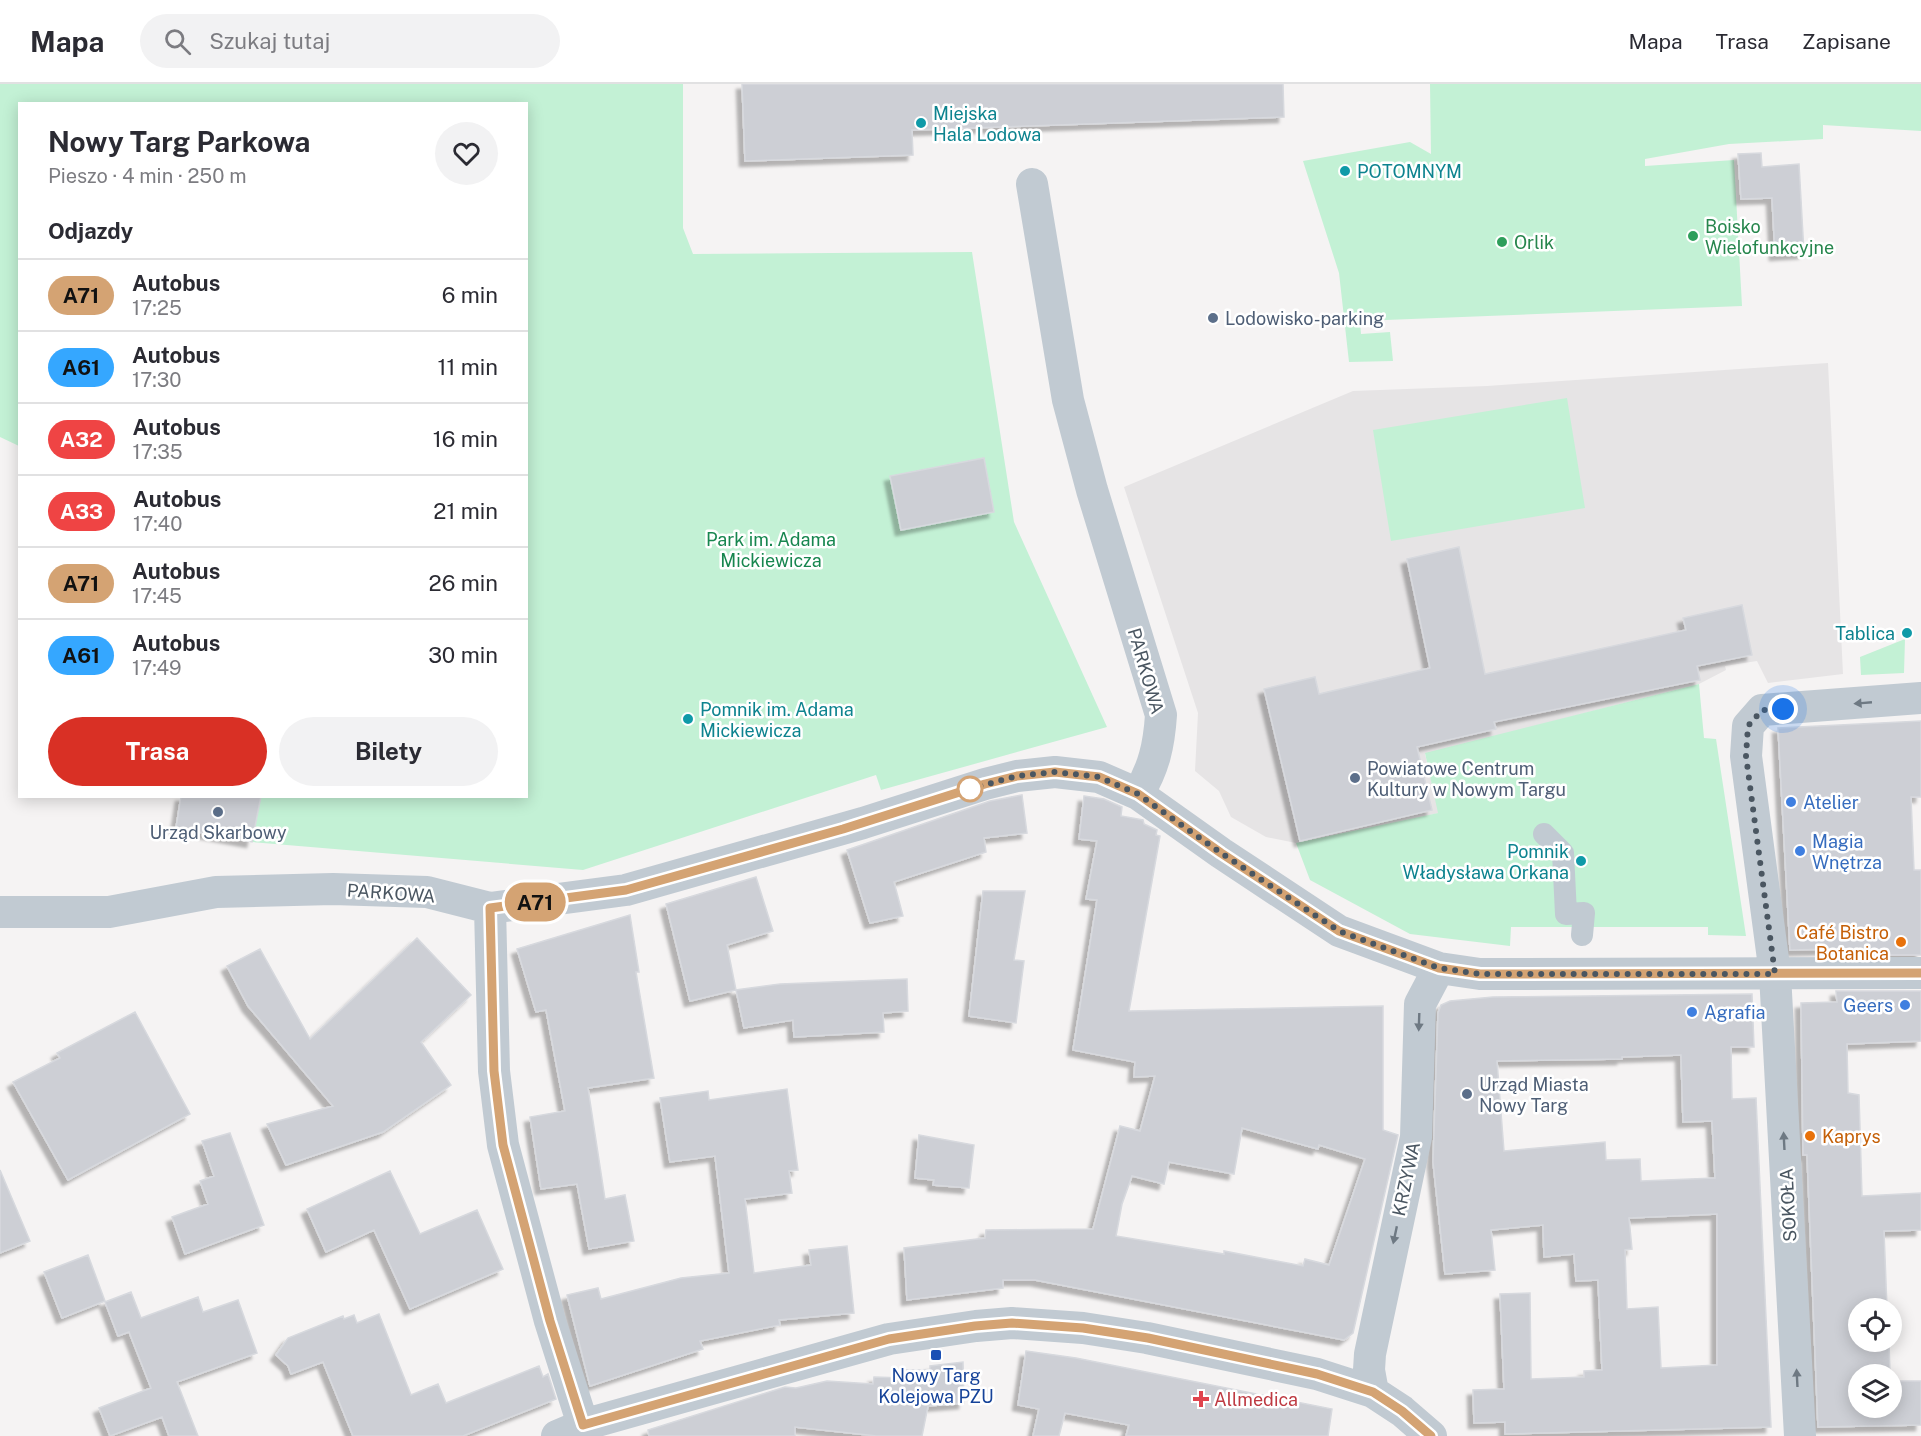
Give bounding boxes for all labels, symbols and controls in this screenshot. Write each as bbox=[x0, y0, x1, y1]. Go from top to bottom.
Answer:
search box bbox=[140, 14, 560, 68]
text: Mapa bbox=[30, 25, 104, 58]
icon: search bbox=[161, 25, 194, 58]
text: Szukaj tutaj bbox=[209, 28, 330, 54]
text: Mapa bbox=[1628, 29, 1683, 54]
text: Trasa bbox=[1716, 29, 1769, 54]
text: Zapisane bbox=[1802, 29, 1891, 54]
place label: Miejska Hala Lodowa bbox=[933, 103, 1041, 145]
marker: Miejska Hala Lodowa bbox=[914, 116, 928, 130]
button: heart bbox=[435, 122, 498, 185]
text: Nowy Targ Parkowa bbox=[48, 125, 310, 158]
place label: POTOMNYM bbox=[1357, 161, 1462, 182]
text: Pieszo · 4 min · 250 m bbox=[48, 164, 247, 188]
marker: POTOMNYM bbox=[1338, 164, 1352, 178]
place label: Boisko Wielofunkcyjne bbox=[1705, 216, 1834, 258]
text: Odjazdy bbox=[48, 218, 133, 244]
marker: Boisko Wielofunkcyjne bbox=[1686, 229, 1700, 243]
place label: Orlik bbox=[1514, 232, 1554, 253]
marker: Orlik bbox=[1495, 235, 1509, 249]
text: Autobus bbox=[132, 270, 220, 296]
text: 6 min bbox=[442, 282, 498, 308]
text: A71 bbox=[63, 283, 99, 308]
text: 17:25 bbox=[132, 296, 182, 320]
place label: Lodowisko-parking bbox=[1225, 308, 1384, 329]
marker: Lodowisko-parking bbox=[1206, 311, 1220, 325]
text: Autobus bbox=[132, 342, 220, 368]
text: 11 min bbox=[437, 354, 498, 380]
text: A61 bbox=[62, 355, 100, 380]
text: 17:30 bbox=[132, 368, 181, 392]
text: Autobus bbox=[133, 414, 221, 440]
text: 16 min bbox=[433, 426, 498, 452]
text: A32 bbox=[60, 427, 103, 452]
text: 17:35 bbox=[133, 440, 183, 464]
text: Autobus bbox=[133, 486, 221, 512]
text: 21 min bbox=[433, 498, 498, 524]
text: A33 bbox=[60, 499, 103, 524]
text: 17:40 bbox=[133, 512, 182, 536]
park label: Park im. Adama Mickiewicza bbox=[706, 529, 836, 571]
text: Autobus bbox=[132, 558, 220, 584]
text: 26 min bbox=[429, 570, 498, 596]
text: A71 bbox=[63, 571, 99, 596]
text: 17:45 bbox=[132, 584, 182, 608]
place label: Tablica bbox=[1835, 623, 1895, 644]
street label: PARKOWA bbox=[1124, 626, 1168, 717]
marker: Tablica bbox=[1900, 626, 1914, 640]
text: Autobus bbox=[132, 630, 220, 656]
text: 30 min bbox=[428, 642, 498, 668]
text: A61 bbox=[62, 643, 100, 668]
text: 17:49 bbox=[132, 656, 182, 680]
your location bbox=[1768, 694, 1798, 724]
one-way arrow bbox=[1853, 698, 1872, 707]
place label: Pomnik im. Adama Mickiewicza bbox=[700, 699, 854, 741]
marker: Pomnik im. Adama Mickiewicza bbox=[681, 712, 695, 726]
button: Trasa bbox=[48, 717, 267, 786]
button: Bilety bbox=[279, 717, 498, 786]
place label: Powiatowe Centrum Kultury w Nowym Targu bbox=[1367, 758, 1566, 800]
marker: Powiatowe Centrum Kultury w Nowym Targu bbox=[1348, 771, 1362, 785]
unlabelled marker bbox=[957, 776, 983, 802]
place label: Atelier bbox=[1803, 792, 1859, 813]
marker: Atelier bbox=[1784, 795, 1798, 809]
marker: Urząd Skarbowy bbox=[211, 805, 225, 819]
place label: Urząd Skarbowy bbox=[149, 822, 287, 843]
place label: Magia Wnętrza bbox=[1812, 831, 1882, 873]
place label: Pomnik Władysława Orkana bbox=[1402, 841, 1569, 883]
marker: Magia Wnętrza bbox=[1793, 844, 1807, 858]
marker: Pomnik Władysława Orkana bbox=[1574, 854, 1588, 868]
street label: PARKOWA bbox=[346, 879, 436, 907]
line badge: A71 bbox=[500, 882, 570, 922]
text: A71 bbox=[517, 890, 553, 915]
place label: Café Bistro Botanica bbox=[1796, 922, 1889, 964]
marker: Café Bistro Botanica bbox=[1894, 935, 1908, 949]
place label: Geers bbox=[1843, 995, 1893, 1016]
marker: Geers bbox=[1898, 998, 1912, 1012]
place label: Agrafia bbox=[1704, 1002, 1766, 1023]
marker: Agrafia bbox=[1685, 1005, 1699, 1019]
one-way arrow bbox=[1415, 1012, 1424, 1031]
place label: Urząd Miasta Nowy Targ bbox=[1479, 1074, 1589, 1116]
marker: Urząd Miasta Nowy Targ bbox=[1460, 1087, 1474, 1101]
place label: Kaprys bbox=[1822, 1126, 1881, 1147]
marker: Kaprys bbox=[1803, 1129, 1817, 1143]
one-way arrow bbox=[1780, 1131, 1789, 1150]
street label: KRZYWA bbox=[1388, 1140, 1424, 1218]
street label: SOKOŁA bbox=[1776, 1167, 1800, 1243]
one-way arrow bbox=[1390, 1226, 1399, 1245]
map controls bbox=[1848, 1298, 1902, 1418]
button: locate bbox=[1848, 1298, 1902, 1352]
marker: Nowy Targ Kolejowa PZU bbox=[929, 1348, 943, 1362]
button: layers bbox=[1848, 1364, 1902, 1418]
place label: Nowy Targ Kolejowa PZU bbox=[878, 1365, 994, 1407]
one-way arrow bbox=[1793, 1368, 1802, 1387]
place label: Allmedica bbox=[1214, 1389, 1298, 1410]
marker: Allmedica bbox=[1192, 1390, 1210, 1408]

